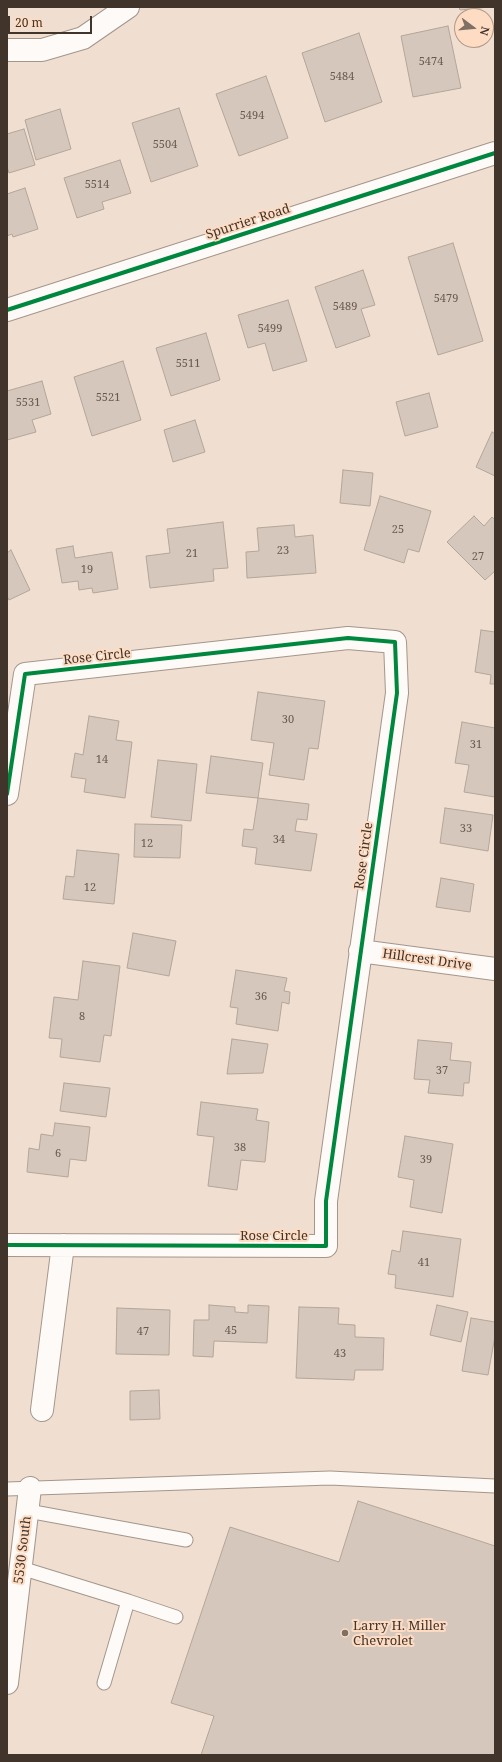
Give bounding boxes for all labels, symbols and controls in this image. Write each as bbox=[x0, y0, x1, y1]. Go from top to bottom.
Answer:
scale bar bbox=[10, 8, 94, 34]
north arrow bbox=[454, 8, 494, 48]
text: 20 m bbox=[15, 14, 43, 31]
text: N bbox=[477, 25, 493, 37]
house number: 5474 bbox=[419, 55, 443, 69]
house number: 5484 bbox=[330, 70, 354, 84]
house number: 5494 bbox=[240, 109, 264, 123]
house number: 5504 bbox=[153, 138, 177, 152]
house number: 5514 bbox=[85, 178, 109, 192]
street label: Spurrier Road bbox=[204, 201, 292, 243]
house number: 5479 bbox=[434, 292, 458, 306]
house number: 5489 bbox=[333, 300, 357, 314]
house number: 5499 bbox=[258, 322, 282, 336]
house number: 5511 bbox=[176, 357, 200, 371]
house number: 5521 bbox=[96, 391, 120, 405]
house number: 5531 bbox=[16, 396, 40, 410]
house number: 25 bbox=[392, 523, 404, 537]
house number: 23 bbox=[277, 544, 289, 558]
house number: 21 bbox=[186, 547, 198, 561]
house number: 27 bbox=[472, 550, 484, 564]
house number: 19 bbox=[81, 563, 93, 577]
street label: Rose Circle bbox=[62, 646, 132, 668]
house number: 30 bbox=[282, 713, 294, 727]
house number: 31 bbox=[470, 738, 482, 752]
house number: 14 bbox=[96, 753, 108, 767]
street label: Rose Circle bbox=[352, 821, 376, 891]
house number: 33 bbox=[460, 822, 472, 836]
house number: 34 bbox=[273, 833, 285, 847]
house number: 12 bbox=[141, 837, 153, 851]
house number: 12 bbox=[84, 881, 96, 895]
street label: Hillcrest Drive bbox=[381, 946, 473, 974]
house number: 36 bbox=[255, 990, 267, 1004]
house number: 8 bbox=[79, 1010, 85, 1024]
house number: 37 bbox=[436, 1064, 448, 1078]
house number: 38 bbox=[234, 1141, 246, 1155]
house number: 6 bbox=[55, 1147, 61, 1161]
house number: 39 bbox=[420, 1153, 432, 1167]
street label: Rose Circle bbox=[240, 1228, 308, 1244]
house number: 41 bbox=[418, 1256, 430, 1270]
house number: 45 bbox=[225, 1324, 237, 1338]
house number: 47 bbox=[137, 1325, 149, 1339]
house number: 43 bbox=[334, 1347, 346, 1361]
street label: 5530 South bbox=[11, 1515, 35, 1585]
place label: Larry H. Miller Chevrolet bbox=[353, 1618, 446, 1649]
marker: Larry H. Miller Chevrolet bbox=[340, 1628, 350, 1638]

